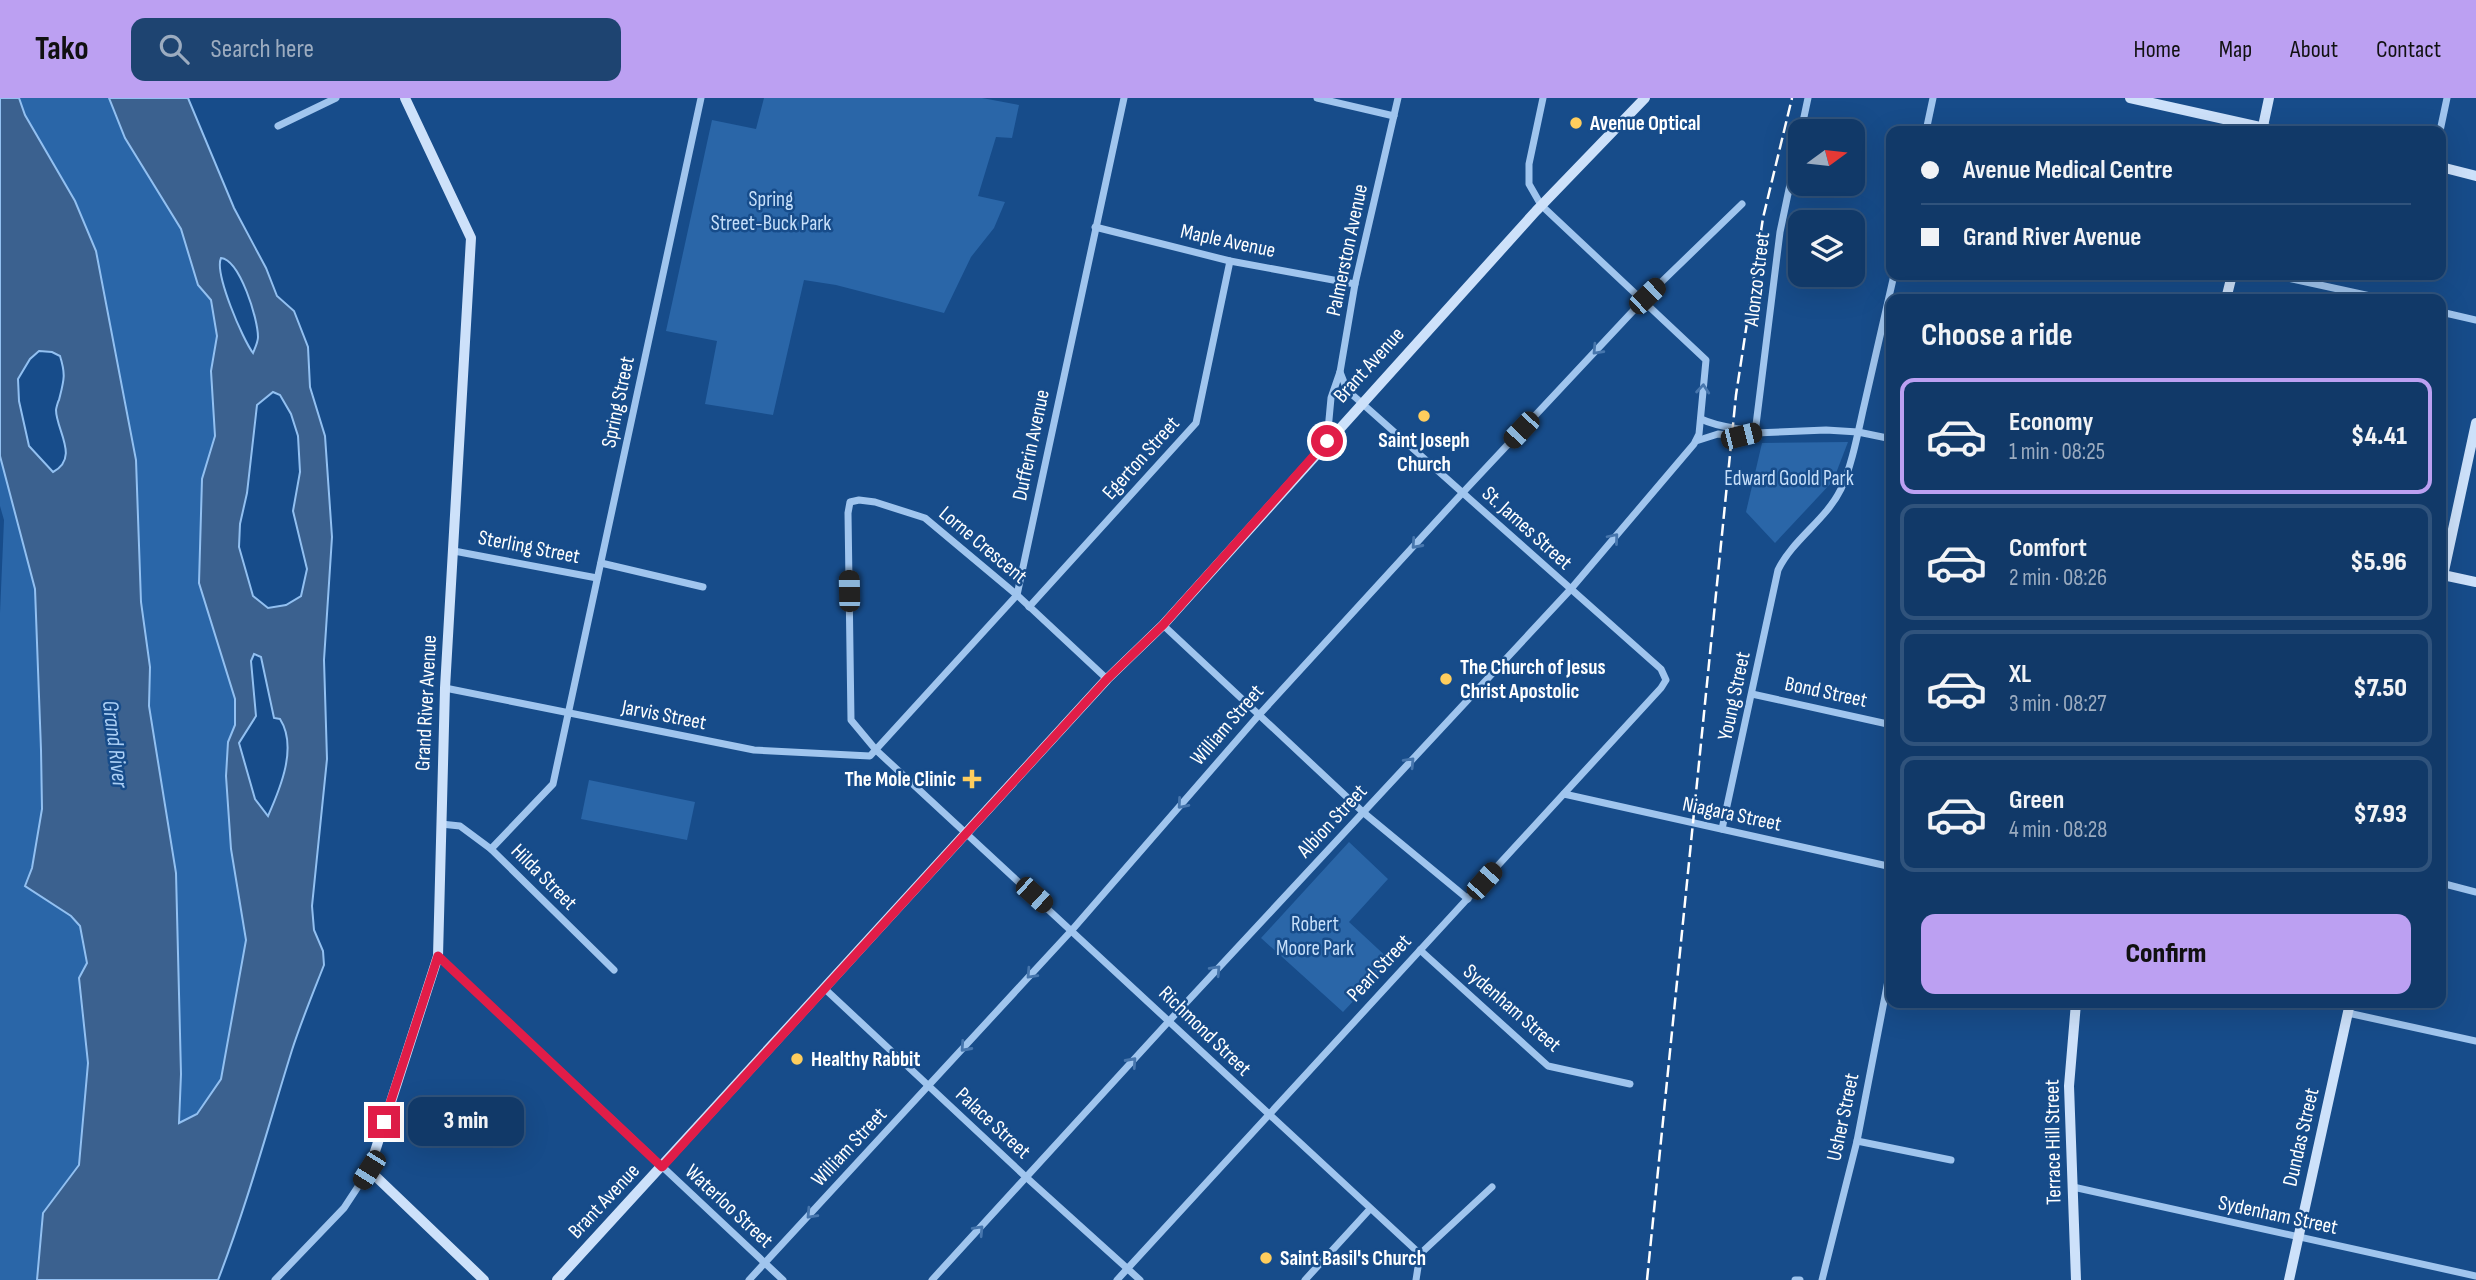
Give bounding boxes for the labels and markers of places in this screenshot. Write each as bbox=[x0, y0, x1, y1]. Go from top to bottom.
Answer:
place label: Avenue Optical bbox=[1589, 111, 1701, 136]
marker: Avenue Optical bbox=[1568, 115, 1584, 131]
marker: Saint Joseph Church bbox=[1416, 408, 1432, 424]
place label: Saint Joseph Church bbox=[1378, 428, 1470, 477]
place label: The Church of Jesus Christ Apostolic bbox=[1460, 655, 1606, 704]
marker: The Church of Jesus Christ Apostolic bbox=[1438, 671, 1454, 687]
place label: The Mole Clinic bbox=[844, 767, 956, 792]
marker: The Mole Clinic bbox=[962, 769, 982, 789]
place label: Healthy Rabbit bbox=[811, 1047, 920, 1072]
marker: Healthy Rabbit bbox=[789, 1051, 805, 1067]
place label: Saint Basil's Church bbox=[1280, 1246, 1426, 1271]
marker: Saint Basil's Church bbox=[1258, 1250, 1274, 1266]

